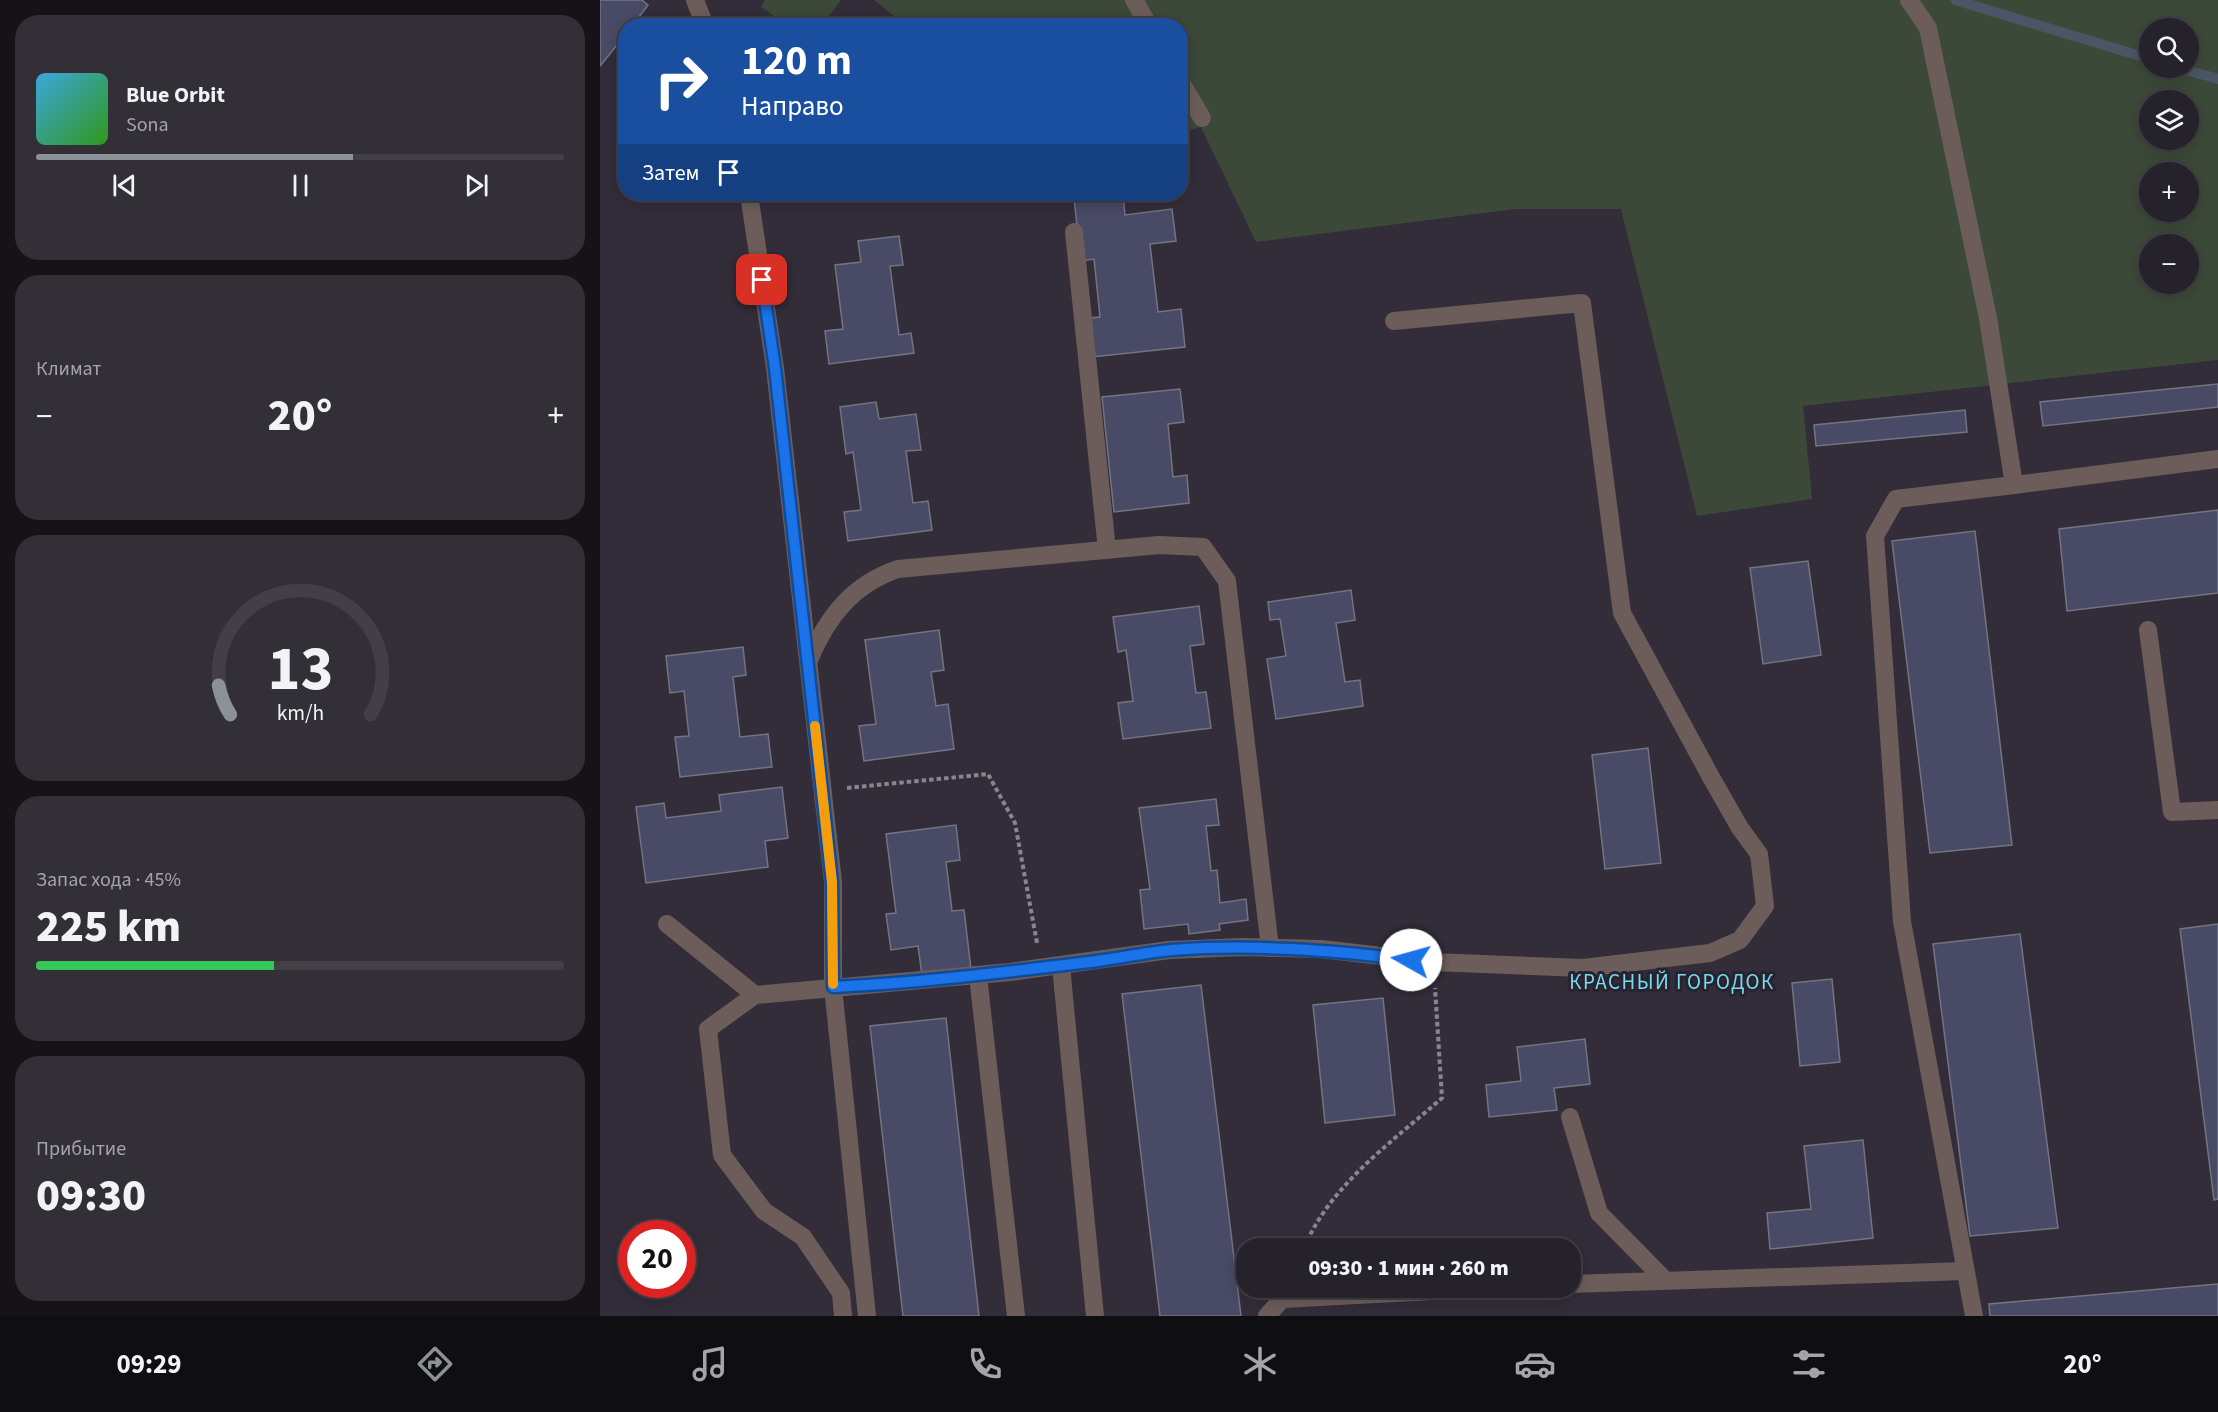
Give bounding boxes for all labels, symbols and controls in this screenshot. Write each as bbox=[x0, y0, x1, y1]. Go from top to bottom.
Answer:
map controls bbox=[2139, 18, 2199, 294]
button: search bbox=[2139, 18, 2199, 78]
text: 120 m bbox=[741, 31, 852, 91]
icon: right bbox=[642, 42, 720, 120]
text: Blue Orbit bbox=[126, 79, 225, 111]
text: Направо bbox=[741, 87, 844, 126]
button: layers bbox=[2139, 90, 2199, 150]
text: Sona bbox=[126, 111, 169, 139]
icon: arrive bbox=[712, 156, 745, 189]
text: Затем bbox=[642, 157, 700, 189]
button: + bbox=[2139, 162, 2199, 222]
icon: previous bbox=[108, 169, 141, 202]
icon: pause bbox=[284, 169, 317, 202]
icon: next bbox=[460, 169, 493, 202]
button: − bbox=[2139, 234, 2199, 294]
pin bbox=[736, 254, 787, 305]
icon: arrive bbox=[745, 263, 778, 296]
text: Климат bbox=[36, 355, 102, 383]
text: 20° bbox=[268, 384, 332, 448]
text: − bbox=[36, 393, 52, 440]
text: + bbox=[548, 393, 564, 440]
text: 13 bbox=[267, 625, 333, 714]
text: km/h bbox=[276, 698, 324, 729]
text: Запас хода · 45% bbox=[36, 866, 181, 894]
text: 225 km bbox=[36, 895, 181, 959]
position arrow bbox=[1379, 928, 1443, 992]
district label: КРАСНЫЙ ГОРОДОК bbox=[1569, 967, 1775, 997]
text: Прибытие bbox=[36, 1135, 126, 1163]
text: 09:30 bbox=[36, 1164, 146, 1228]
speed limit sign: 20 bbox=[618, 1220, 696, 1298]
text: 09:30 · 1 мин · 260 m bbox=[1308, 1252, 1509, 1284]
icon: directions bbox=[414, 1343, 456, 1385]
icon: music bbox=[689, 1343, 731, 1385]
icon: phone bbox=[964, 1343, 1006, 1385]
icon: climate bbox=[1239, 1343, 1281, 1385]
icon: car bbox=[1514, 1343, 1556, 1385]
icon: filters bbox=[1788, 1343, 1830, 1385]
text: 09:29 bbox=[116, 1345, 182, 1384]
text: 20° bbox=[2063, 1345, 2102, 1384]

